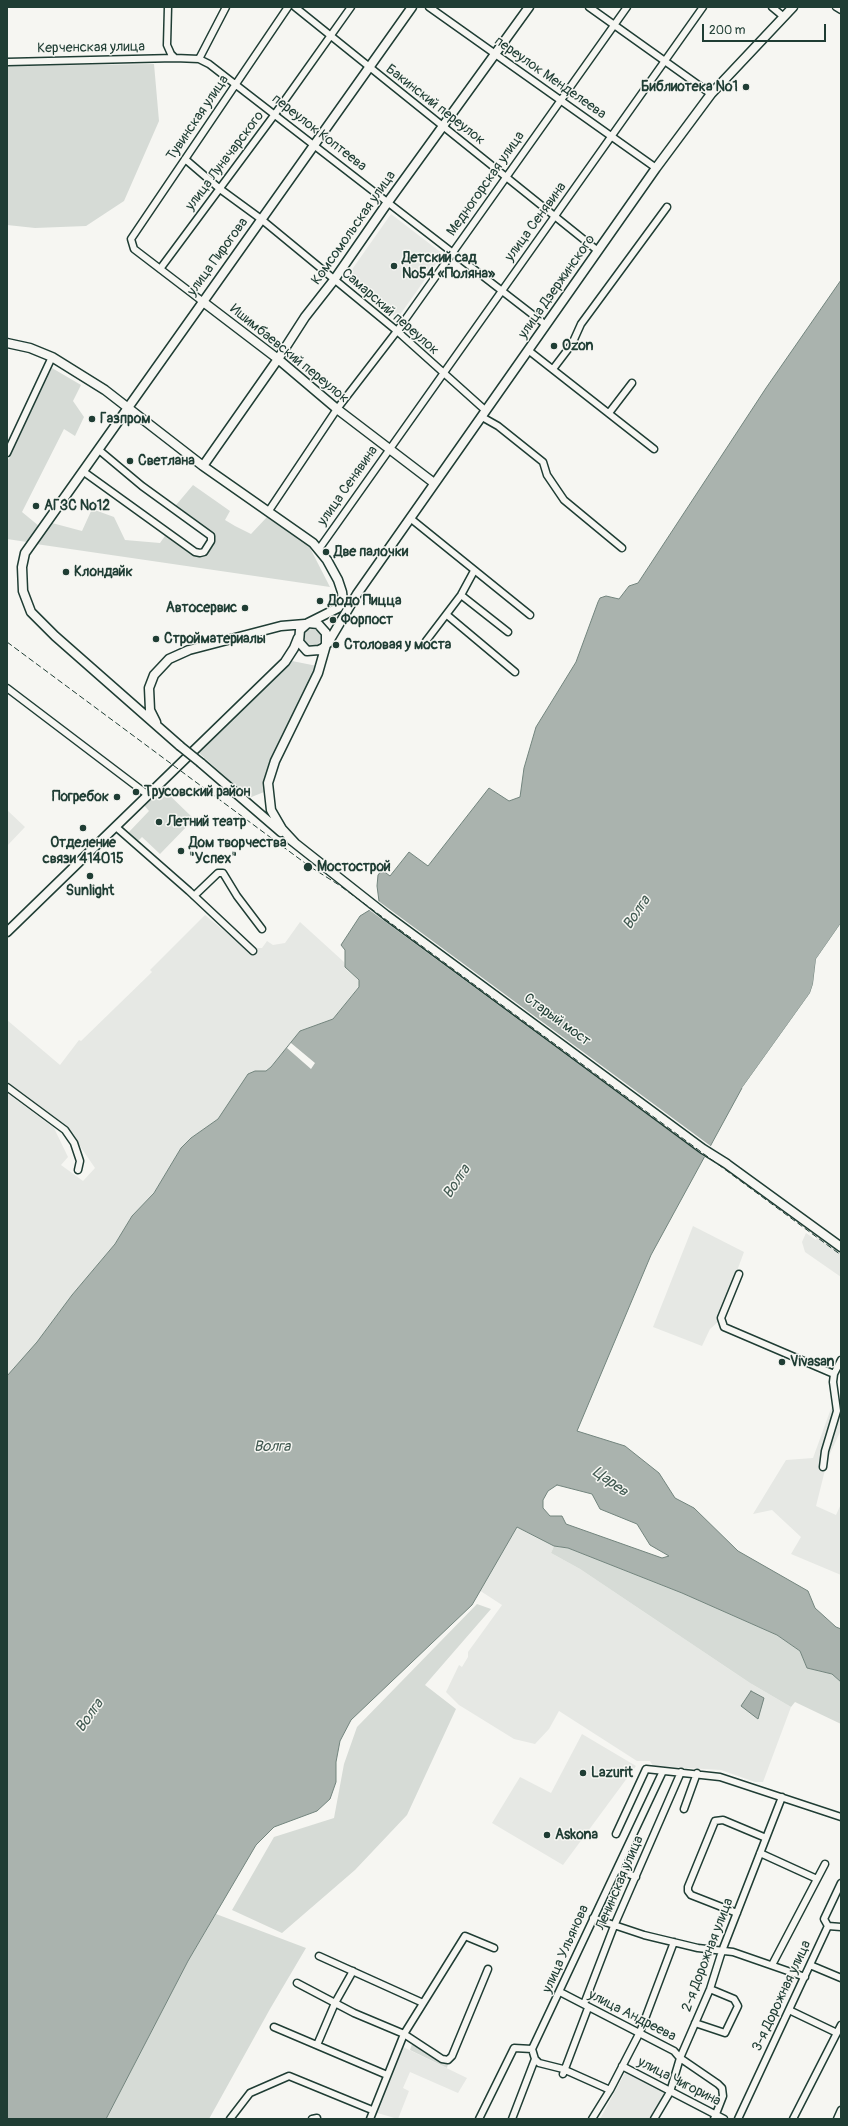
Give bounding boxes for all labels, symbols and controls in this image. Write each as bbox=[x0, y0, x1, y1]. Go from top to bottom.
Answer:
scale bar bbox=[704, 16, 828, 42]
text: 200 m bbox=[709, 23, 745, 38]
street label: переулок Менделеева bbox=[491, 33, 609, 123]
street label: Керченская улица bbox=[37, 39, 145, 57]
street label: Бакинский переулок bbox=[382, 61, 488, 149]
street label: Тувинская улица bbox=[163, 72, 233, 164]
place label: Библиотека №1 bbox=[641, 79, 738, 95]
marker: Библиотека №1 bbox=[741, 82, 751, 92]
street label: переулок Коптеева bbox=[268, 91, 370, 175]
street label: улица Луначарского bbox=[182, 108, 268, 214]
street label: Медногорская улица bbox=[444, 128, 528, 240]
street label: Комсомольская улица bbox=[308, 168, 400, 288]
street label: улица Сенявина bbox=[502, 179, 570, 265]
street label: улица Пирогова bbox=[184, 215, 252, 299]
street label: улица Дзержинского bbox=[515, 232, 599, 342]
place label: Детский сад №54 «Поляна» bbox=[402, 250, 495, 282]
marker: Детский сад №54 «Поляна» bbox=[389, 261, 399, 271]
street label: Самарский переулок bbox=[338, 265, 442, 359]
street label: Ишимбаевский переулок bbox=[226, 301, 352, 407]
place label: Ozon bbox=[562, 338, 593, 354]
marker: Ozon bbox=[549, 341, 559, 351]
place label: Газпром bbox=[100, 411, 150, 427]
marker: Газпром bbox=[87, 414, 97, 424]
street label: улица Сенявина bbox=[314, 443, 382, 529]
place label: Светлана bbox=[138, 453, 195, 469]
marker: Светлана bbox=[125, 456, 135, 466]
place label: АГЗС №12 bbox=[44, 498, 110, 514]
marker: АГЗС №12 bbox=[31, 501, 41, 511]
place label: Две палочки bbox=[334, 544, 408, 560]
marker: Две палочки bbox=[321, 547, 331, 557]
place label: Клондайк bbox=[74, 564, 133, 580]
marker: Клондайк bbox=[61, 567, 71, 577]
place label: Додо Пицца bbox=[328, 593, 402, 609]
marker: Додо Пицца bbox=[315, 596, 325, 606]
place label: Автосервис bbox=[166, 600, 237, 616]
marker: Автосервис bbox=[240, 603, 250, 613]
place label: Форпост bbox=[341, 612, 393, 628]
marker: Форпост bbox=[328, 615, 338, 625]
place label: Стройматериалы bbox=[164, 631, 266, 647]
marker: Стройматериалы bbox=[151, 634, 161, 644]
place label: Столовая у моста bbox=[344, 637, 451, 653]
marker: Столовая у моста bbox=[331, 640, 341, 650]
place label: Трусовский район bbox=[144, 784, 251, 800]
marker: Трусовский район bbox=[131, 787, 141, 797]
place label: Погребок bbox=[52, 789, 109, 805]
marker: Погребок bbox=[112, 792, 122, 802]
place label: Летний театр bbox=[167, 814, 246, 830]
marker: Летний театр bbox=[154, 817, 164, 827]
marker: Отделение связи 414015 bbox=[78, 823, 88, 833]
place label: Отделение связи 414015 bbox=[43, 835, 123, 868]
place label: Дом творчества "Успех" bbox=[189, 835, 286, 868]
marker: Дом творчества "Успех" bbox=[176, 846, 186, 856]
place label: Мостострой bbox=[317, 859, 391, 875]
marker: Мостострой bbox=[302, 861, 314, 873]
marker: Sunlight bbox=[85, 871, 95, 881]
place label: Sunlight bbox=[66, 883, 114, 899]
water label: Волга bbox=[619, 893, 655, 933]
street label: Старый мост bbox=[520, 990, 594, 1050]
water label: Волга bbox=[439, 1162, 475, 1202]
place label: Vivasan bbox=[790, 1354, 834, 1370]
marker: Vivasan bbox=[777, 1357, 787, 1367]
water label: Волга bbox=[254, 1438, 290, 1456]
water label: Царев bbox=[589, 1463, 631, 1501]
water label: Волга bbox=[72, 1696, 108, 1736]
place label: Lazurit bbox=[591, 1765, 633, 1781]
marker: Lazurit bbox=[578, 1768, 588, 1778]
place label: Askona bbox=[555, 1827, 598, 1843]
marker: Askona bbox=[542, 1830, 552, 1840]
street label: Ленинская улица bbox=[593, 1833, 647, 1933]
street label: 2-я Дорожная улица bbox=[679, 1896, 737, 2014]
street label: улица Ульянова bbox=[539, 1902, 593, 1996]
street label: 3-я Дорожная улица bbox=[749, 1938, 815, 2054]
street label: улица Андреева bbox=[585, 1987, 679, 2045]
street label: улица Чигорина bbox=[635, 2054, 723, 2110]

